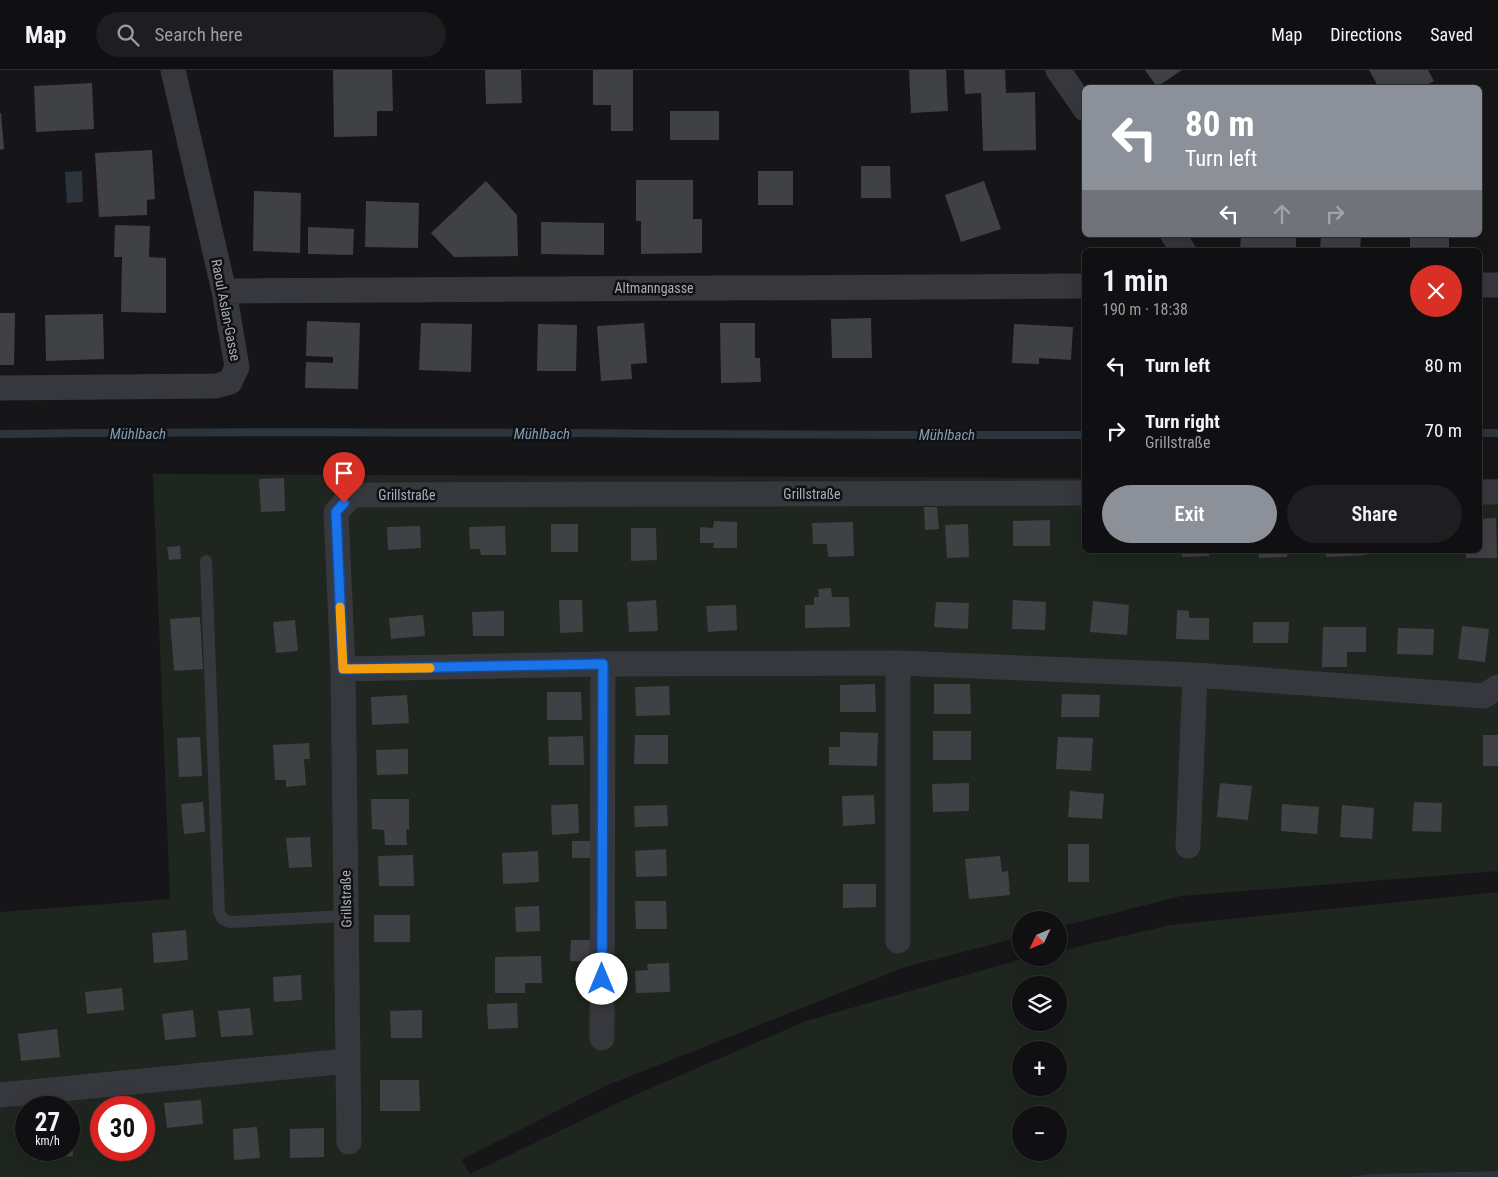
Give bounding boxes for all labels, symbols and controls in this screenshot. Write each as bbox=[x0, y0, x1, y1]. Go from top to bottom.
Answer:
search box bbox=[96, 12, 446, 57]
text: Map bbox=[25, 21, 66, 49]
icon: search bbox=[114, 21, 142, 49]
text: Search here bbox=[154, 23, 243, 46]
text: Map bbox=[1271, 24, 1302, 45]
text: Directions bbox=[1330, 24, 1402, 45]
text: Saved bbox=[1430, 24, 1473, 45]
text: 80 m bbox=[1185, 104, 1254, 145]
icon: left bbox=[1102, 105, 1167, 170]
text: Turn left bbox=[1185, 146, 1257, 171]
icon: left bbox=[1215, 200, 1243, 228]
icon: ahead bbox=[1268, 200, 1296, 228]
icon: right bbox=[1321, 200, 1349, 228]
street label: Raoul Aslan-Gasse bbox=[208, 258, 244, 363]
text: 1 min bbox=[1102, 263, 1168, 298]
button: close bbox=[1410, 265, 1462, 317]
street label: Altmanngasse bbox=[614, 280, 694, 296]
text: 190 m · 18:38 bbox=[1102, 300, 1188, 319]
icon: left bbox=[1102, 352, 1130, 380]
text: Turn left bbox=[1145, 354, 1210, 377]
text: 80 m bbox=[1425, 354, 1462, 377]
text: Turn right bbox=[1145, 410, 1220, 433]
icon: right bbox=[1102, 417, 1130, 445]
text: 70 m bbox=[1425, 419, 1462, 442]
water label: Mühlbach bbox=[110, 425, 166, 443]
water label: Mühlbach bbox=[514, 425, 570, 443]
water label: Mühlbach bbox=[919, 426, 975, 444]
text: Grillstraße bbox=[1145, 433, 1210, 452]
pin bbox=[323, 452, 365, 503]
icon: arrive bbox=[330, 459, 358, 487]
button: Exit bbox=[1102, 485, 1277, 543]
button: Share bbox=[1287, 485, 1462, 543]
street label: Grillstraße bbox=[783, 486, 841, 502]
street label: Grillstraße bbox=[378, 487, 436, 503]
street label: Grillstraße bbox=[337, 870, 354, 928]
north arrow bbox=[1012, 911, 1068, 966]
map controls bbox=[1012, 911, 1067, 1161]
position arrow bbox=[575, 952, 627, 1004]
button: layers bbox=[1012, 976, 1067, 1031]
button: + bbox=[1012, 1041, 1067, 1096]
speed limit sign: 30 bbox=[90, 1096, 155, 1161]
button: − bbox=[1012, 1106, 1067, 1161]
text: 27 bbox=[35, 1108, 60, 1137]
text: km/h bbox=[35, 1134, 60, 1148]

